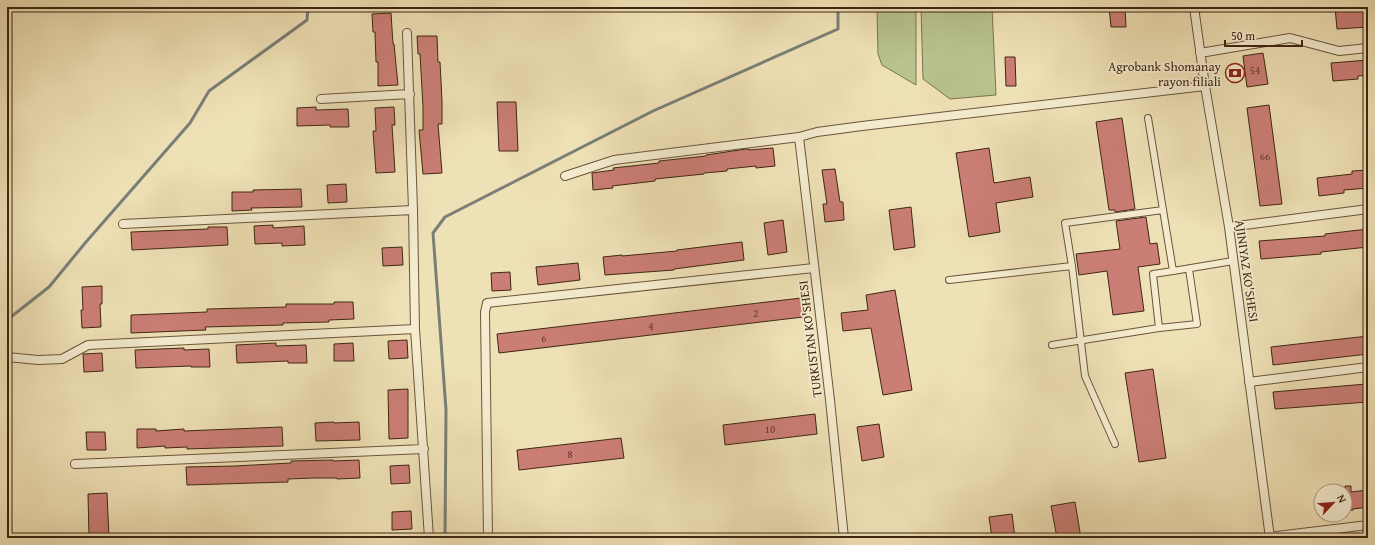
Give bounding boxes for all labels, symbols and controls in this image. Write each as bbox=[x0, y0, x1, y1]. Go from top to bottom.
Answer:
scale bar bbox=[1225, 22, 1302, 48]
text: 50 m bbox=[1231, 27, 1255, 44]
place label: Agrobank Shomanay rayon filiali bbox=[1108, 57, 1222, 91]
bank icon: Agrobank Shomanay rayon filiali bbox=[1224, 62, 1246, 84]
house number: 54 bbox=[1250, 62, 1260, 78]
house number: 66 bbox=[1260, 148, 1270, 164]
street label: AJINIYAZ KO'SHESI bbox=[1230, 218, 1264, 324]
street label: TURKISTAN KO'SHESI bbox=[793, 279, 827, 399]
house number: 2 bbox=[753, 305, 759, 321]
house number: 4 bbox=[648, 318, 654, 334]
house number: 6 bbox=[541, 330, 547, 346]
house number: 10 bbox=[765, 421, 775, 437]
house number: 8 bbox=[567, 446, 573, 462]
north arrow bbox=[1313, 483, 1353, 523]
text: N bbox=[1333, 492, 1351, 506]

